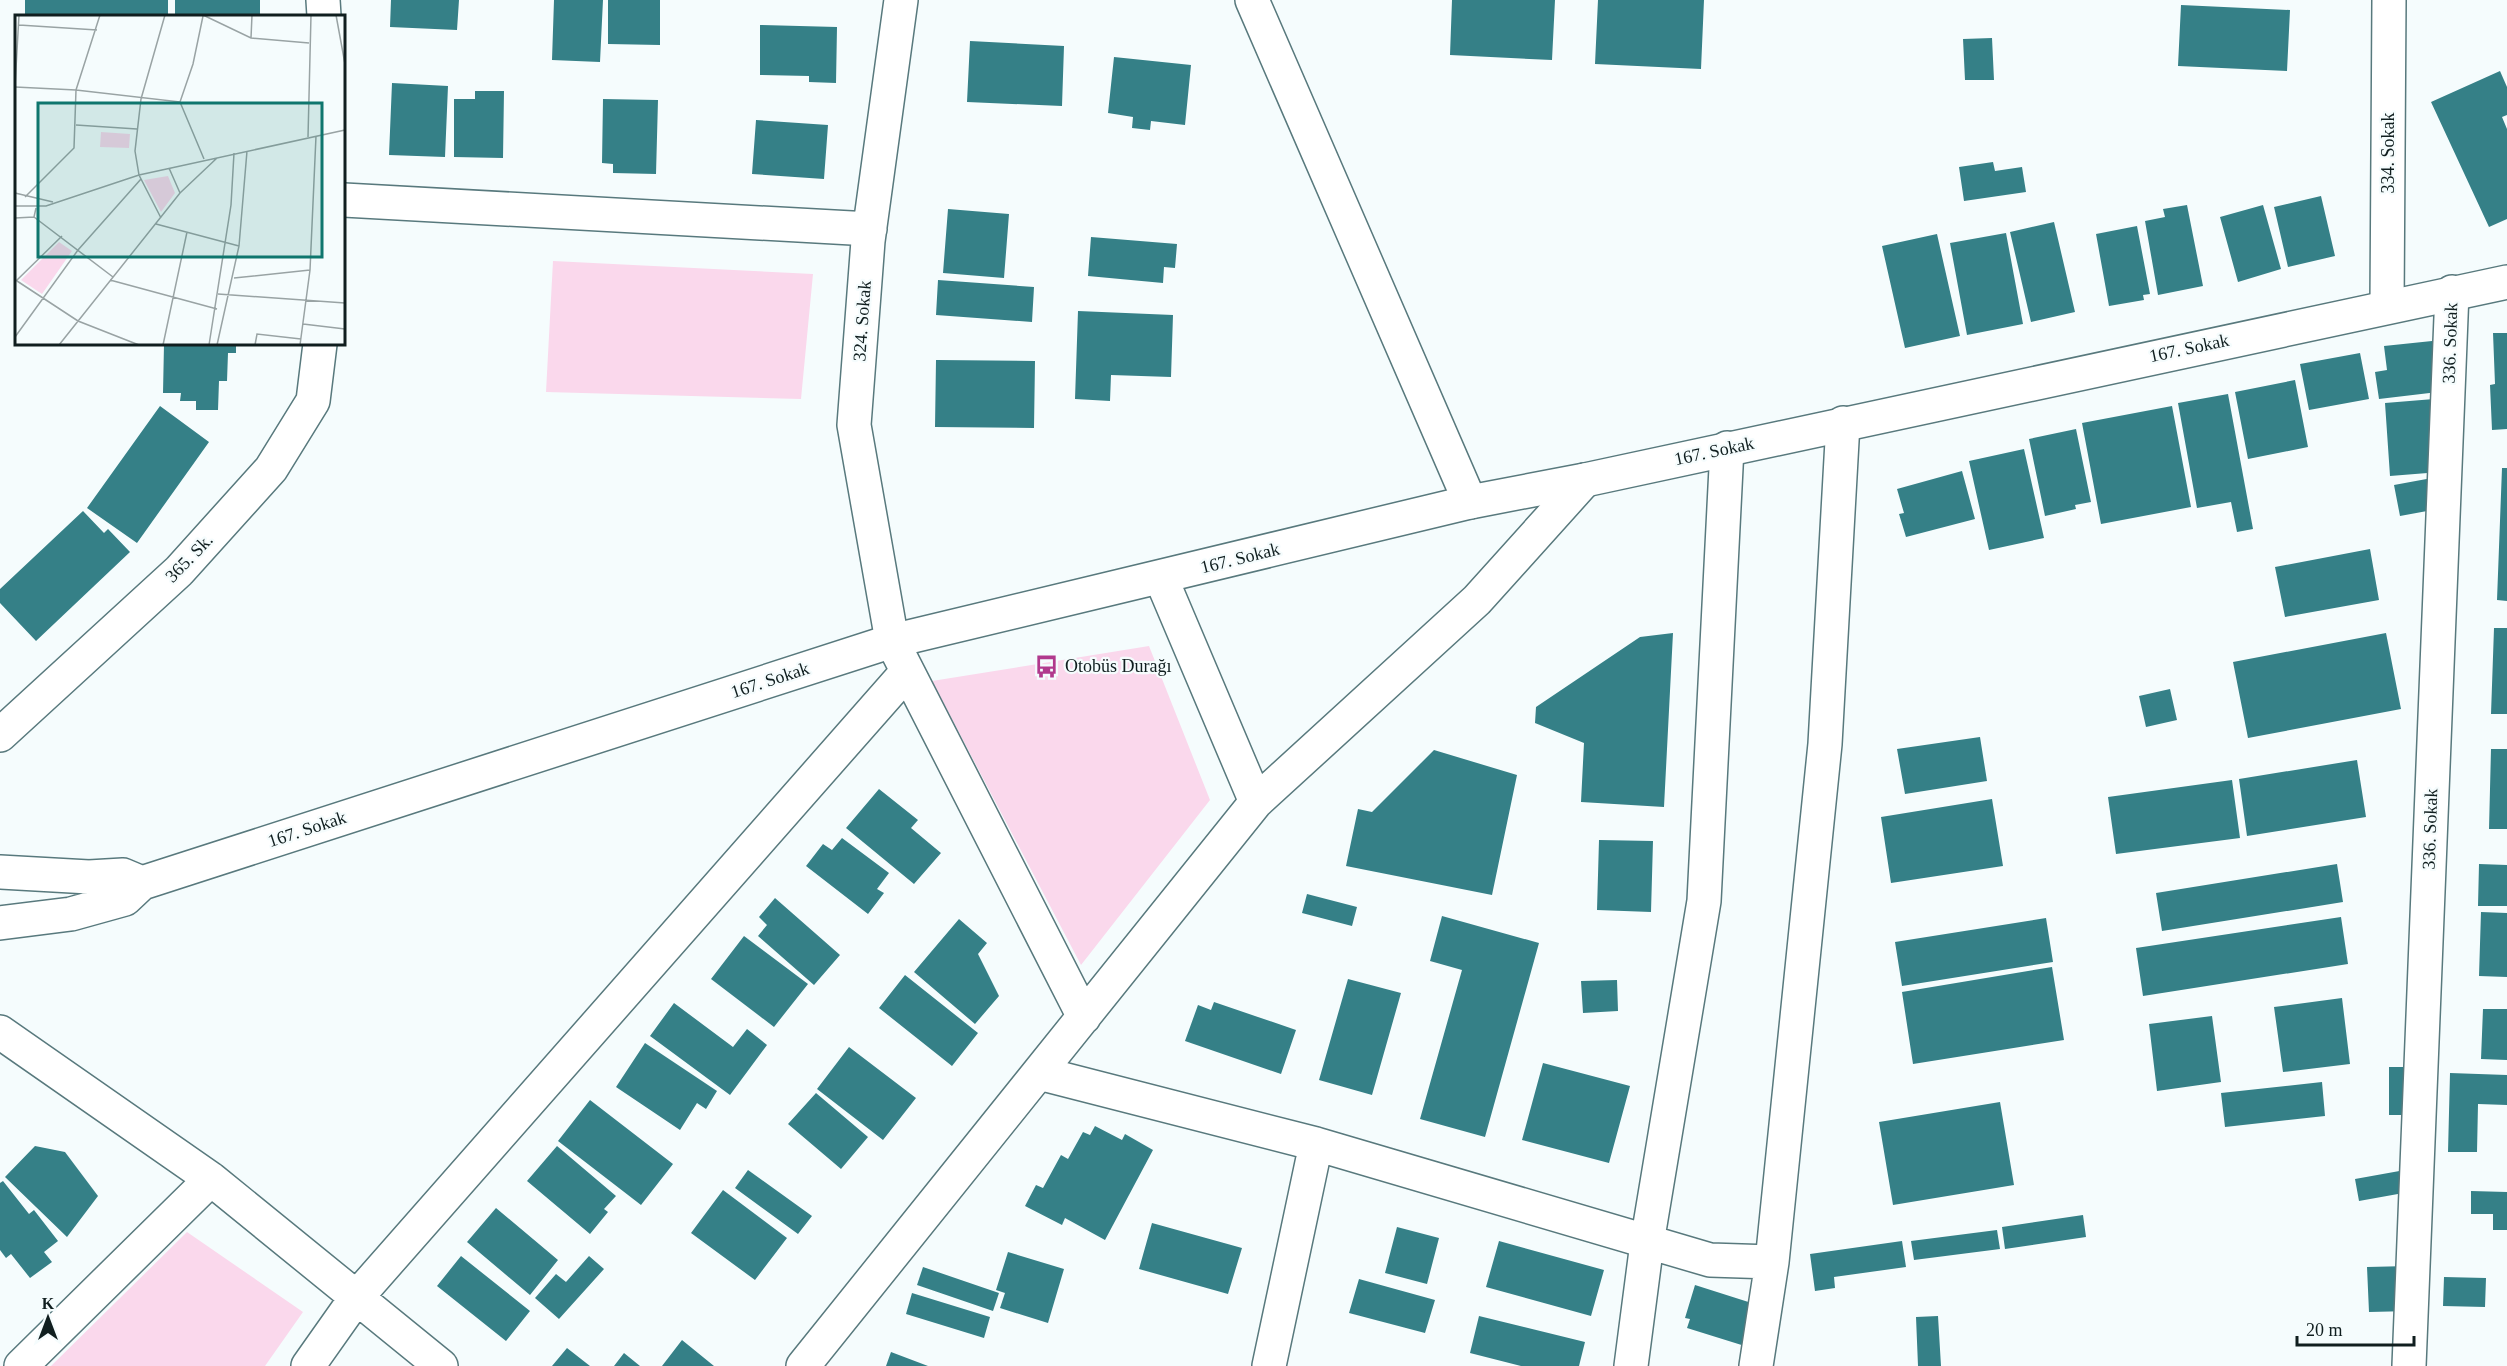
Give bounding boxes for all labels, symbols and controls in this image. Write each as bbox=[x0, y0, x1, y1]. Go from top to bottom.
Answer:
inset map bbox=[15, 15, 345, 345]
street label: 334. Sokak bbox=[2378, 113, 2398, 194]
street label: 324. Sokak bbox=[849, 280, 875, 362]
street label: 336. Sokak bbox=[2439, 302, 2461, 384]
street label: 167. Sokak bbox=[2147, 330, 2231, 366]
street label: 167. Sokak bbox=[1672, 433, 1756, 469]
street label: 365. Sk. bbox=[161, 530, 217, 586]
street label: 167. Sokak bbox=[1198, 538, 1282, 578]
bus stop icon: Otobüs Durağı bbox=[1034, 653, 1060, 679]
place label: Otobüs Durağı bbox=[1065, 656, 1172, 676]
street label: 167. Sokak bbox=[728, 658, 812, 702]
street label: 336. Sokak bbox=[2419, 788, 2441, 870]
street label: 167. Sokak bbox=[265, 807, 349, 851]
north arrow bbox=[18, 1288, 78, 1348]
text: K bbox=[42, 1295, 55, 1312]
scale bar bbox=[2297, 1309, 2414, 1347]
text: 20 m bbox=[2306, 1320, 2343, 1340]

